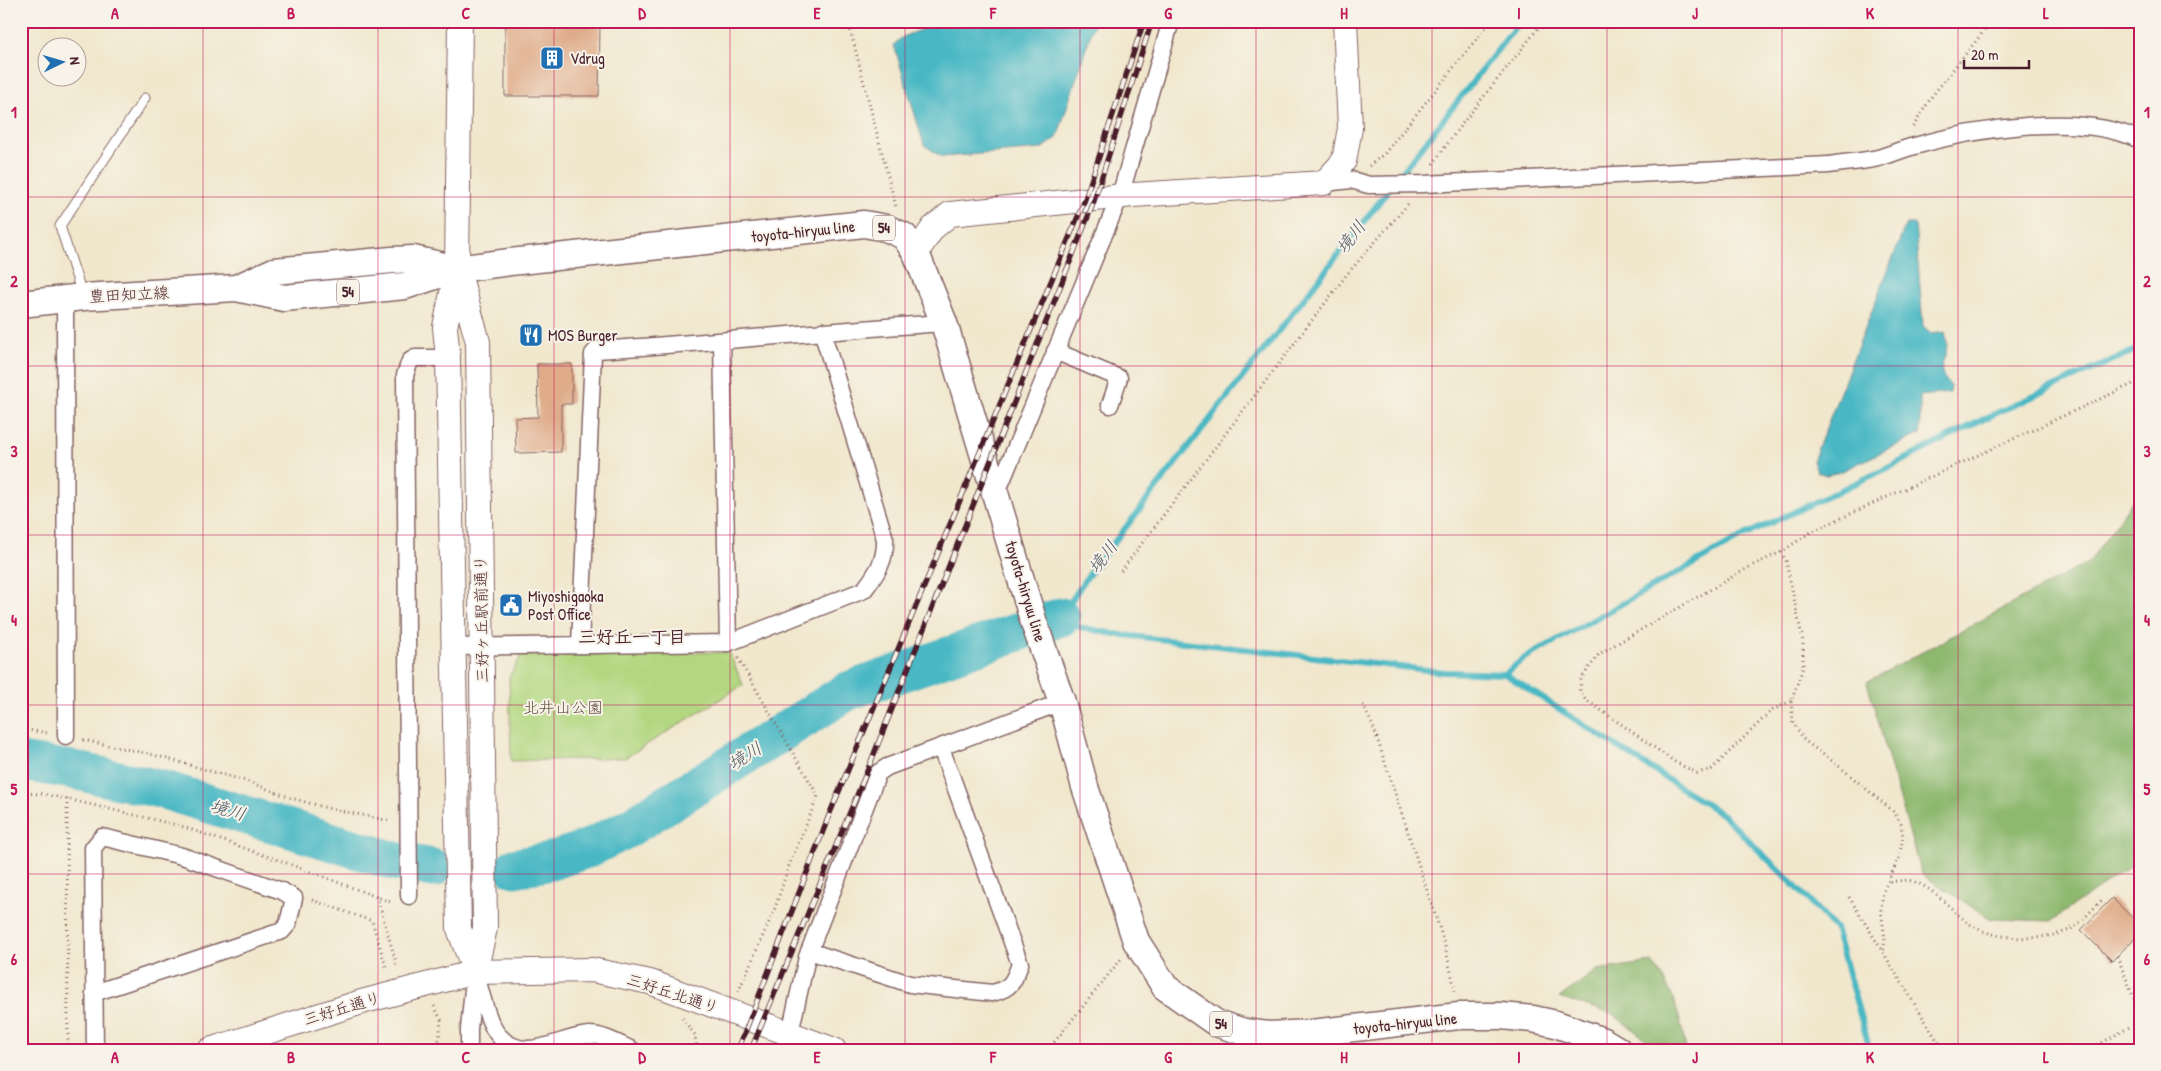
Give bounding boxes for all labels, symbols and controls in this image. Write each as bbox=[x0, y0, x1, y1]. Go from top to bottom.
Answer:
text: A bbox=[111, 2, 119, 24]
text: B bbox=[287, 2, 295, 24]
text: C bbox=[462, 2, 471, 24]
text: D bbox=[638, 2, 646, 24]
text: E bbox=[813, 2, 821, 24]
text: F bbox=[989, 2, 997, 24]
text: G bbox=[1164, 2, 1172, 24]
text: H bbox=[1340, 2, 1348, 24]
text: I bbox=[1517, 2, 1521, 24]
text: J bbox=[1692, 2, 1698, 24]
text: K bbox=[1866, 2, 1875, 24]
text: L bbox=[2043, 2, 2049, 24]
north arrow bbox=[38, 38, 88, 88]
scale bar bbox=[1964, 38, 2028, 70]
text: 20 m bbox=[1971, 44, 1998, 65]
building icon: Vdrug bbox=[539, 45, 565, 71]
place label: Vdrug bbox=[570, 47, 605, 69]
text: N bbox=[66, 56, 85, 66]
text: 1 bbox=[11, 101, 17, 123]
text: 1 bbox=[2144, 101, 2150, 123]
street label: toyota-hiryuu line bbox=[750, 215, 857, 247]
water label: 境川 bbox=[1330, 215, 1372, 259]
road number: 54 bbox=[873, 216, 895, 240]
text: 2 bbox=[10, 270, 18, 292]
text: 2 bbox=[2143, 270, 2151, 292]
road number: 54 bbox=[337, 280, 359, 304]
street label: 豊田知立線 bbox=[88, 281, 170, 307]
restaurant icon: MOS Burger bbox=[518, 322, 544, 348]
place label: MOS Burger bbox=[548, 324, 618, 346]
text: 3 bbox=[10, 440, 18, 462]
text: 3 bbox=[2143, 440, 2151, 462]
water label: 境川 bbox=[1082, 535, 1124, 579]
street label: toyota-hiryuu line bbox=[1000, 538, 1052, 645]
street label: 三好ヶ丘駅前通り bbox=[469, 555, 493, 683]
place label: Miyoshigaoka Post Office bbox=[528, 585, 604, 625]
public building icon: Miyoshigaoka Post Office bbox=[498, 592, 524, 618]
text: 4 bbox=[11, 609, 17, 631]
text: 4 bbox=[2144, 609, 2150, 631]
district label: 三好丘一丁目 bbox=[578, 624, 686, 649]
park label: 北井山公園 bbox=[523, 696, 603, 718]
water label: 境川 bbox=[723, 735, 767, 776]
text: 5 bbox=[11, 778, 18, 800]
text: 5 bbox=[2144, 778, 2151, 800]
water label: 境川 bbox=[207, 792, 249, 827]
text: 6 bbox=[11, 948, 18, 970]
text: 6 bbox=[2144, 948, 2151, 970]
street label: 三好丘北通り bbox=[624, 968, 722, 1018]
street label: 三好丘通り bbox=[301, 986, 383, 1030]
street label: toyota-hiryuu line bbox=[1352, 1007, 1459, 1039]
road number: 54 bbox=[1210, 1012, 1232, 1036]
text: A bbox=[111, 1046, 119, 1068]
text: B bbox=[287, 1046, 295, 1068]
text: C bbox=[462, 1046, 471, 1068]
text: D bbox=[638, 1046, 646, 1068]
text: E bbox=[813, 1046, 821, 1068]
text: F bbox=[989, 1046, 997, 1068]
text: G bbox=[1164, 1046, 1172, 1068]
text: H bbox=[1340, 1046, 1348, 1068]
text: I bbox=[1517, 1046, 1521, 1068]
text: J bbox=[1692, 1046, 1698, 1068]
text: K bbox=[1866, 1046, 1875, 1068]
text: L bbox=[2043, 1046, 2049, 1068]

